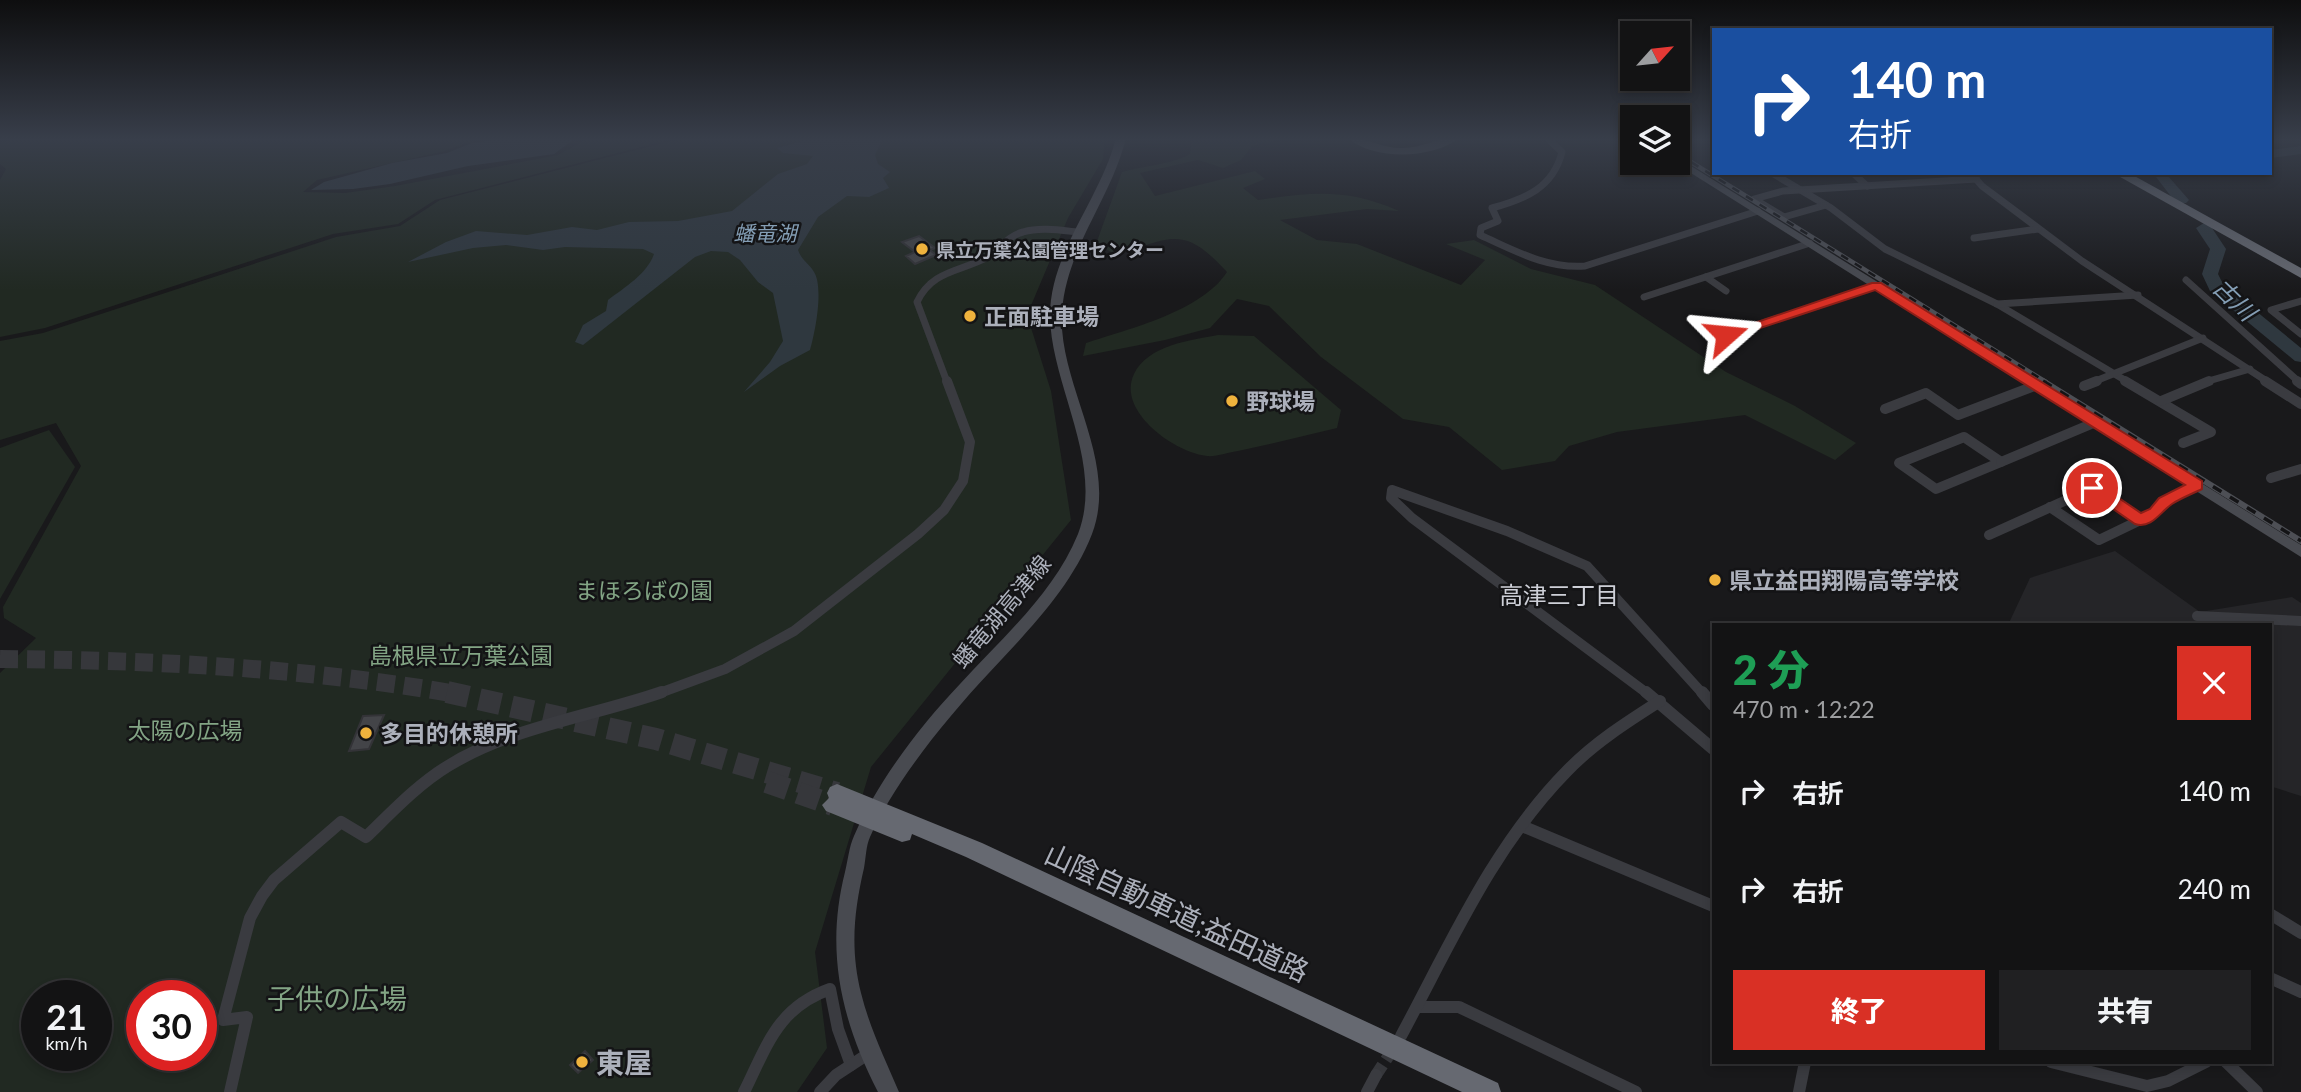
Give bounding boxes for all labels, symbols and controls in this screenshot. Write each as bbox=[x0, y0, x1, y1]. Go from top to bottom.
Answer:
north arrow bbox=[1620, 21, 1690, 91]
map controls bbox=[1620, 21, 1690, 175]
text: 140 m bbox=[1848, 50, 1986, 108]
icon: right bbox=[1733, 56, 1824, 147]
button: layers bbox=[1620, 105, 1690, 175]
text: 右折 bbox=[1848, 114, 1912, 153]
water label: 蟠竜湖 bbox=[734, 220, 799, 245]
place label: 県立万葉公園管理センター bbox=[936, 238, 1164, 261]
marker: 県立万葉公園管理センター bbox=[914, 241, 930, 257]
water label: 古川 bbox=[2208, 272, 2264, 328]
position arrow bbox=[1689, 298, 1763, 372]
place label: 正面駐車場 bbox=[984, 302, 1099, 330]
marker: 正面駐車場 bbox=[962, 308, 978, 324]
place label: 野球場 bbox=[1246, 387, 1315, 415]
marker: 野球場 bbox=[1224, 393, 1240, 409]
pin bbox=[2062, 458, 2122, 518]
icon: arrive bbox=[2073, 469, 2111, 507]
street label: 蟠竜湖高津線 bbox=[946, 549, 1056, 673]
place label: 県立益田翔陽高等学校 bbox=[1729, 566, 1959, 594]
marker: 県立益田翔陽高等学校 bbox=[1707, 572, 1723, 588]
park label: まほろばの園 bbox=[575, 576, 713, 604]
district label: 高津三丁目 bbox=[1499, 580, 1619, 609]
park label: 島根県立万葉公園 bbox=[369, 641, 553, 669]
text: 2 分 bbox=[1733, 644, 1809, 694]
button: close bbox=[2177, 646, 2251, 720]
text: 470 m · 12:22 bbox=[1733, 695, 1875, 723]
park label: 太陽の広場 bbox=[128, 716, 243, 744]
place label: 多目的休憩所 bbox=[380, 719, 518, 747]
marker: 多目的休憩所 bbox=[358, 725, 374, 741]
icon: right bbox=[1733, 772, 1771, 810]
text: 140 m bbox=[2178, 775, 2251, 807]
text: 右折 bbox=[1792, 777, 1844, 809]
street label: 山陰自動車道;益田道路 bbox=[1040, 836, 1314, 988]
icon: right bbox=[1733, 870, 1771, 908]
text: 240 m bbox=[2178, 873, 2251, 905]
text: 右折 bbox=[1792, 875, 1844, 907]
button: 終了 bbox=[1733, 970, 1985, 1050]
button: 共有 bbox=[1999, 970, 2251, 1050]
speed limit sign: 30 bbox=[126, 980, 217, 1071]
park label: 子供の広場 bbox=[267, 981, 407, 1015]
text: 21 bbox=[46, 995, 87, 1037]
text: km/h bbox=[45, 1032, 88, 1054]
place label: 東屋 bbox=[596, 1045, 652, 1079]
marker: 東屋 bbox=[574, 1054, 590, 1070]

